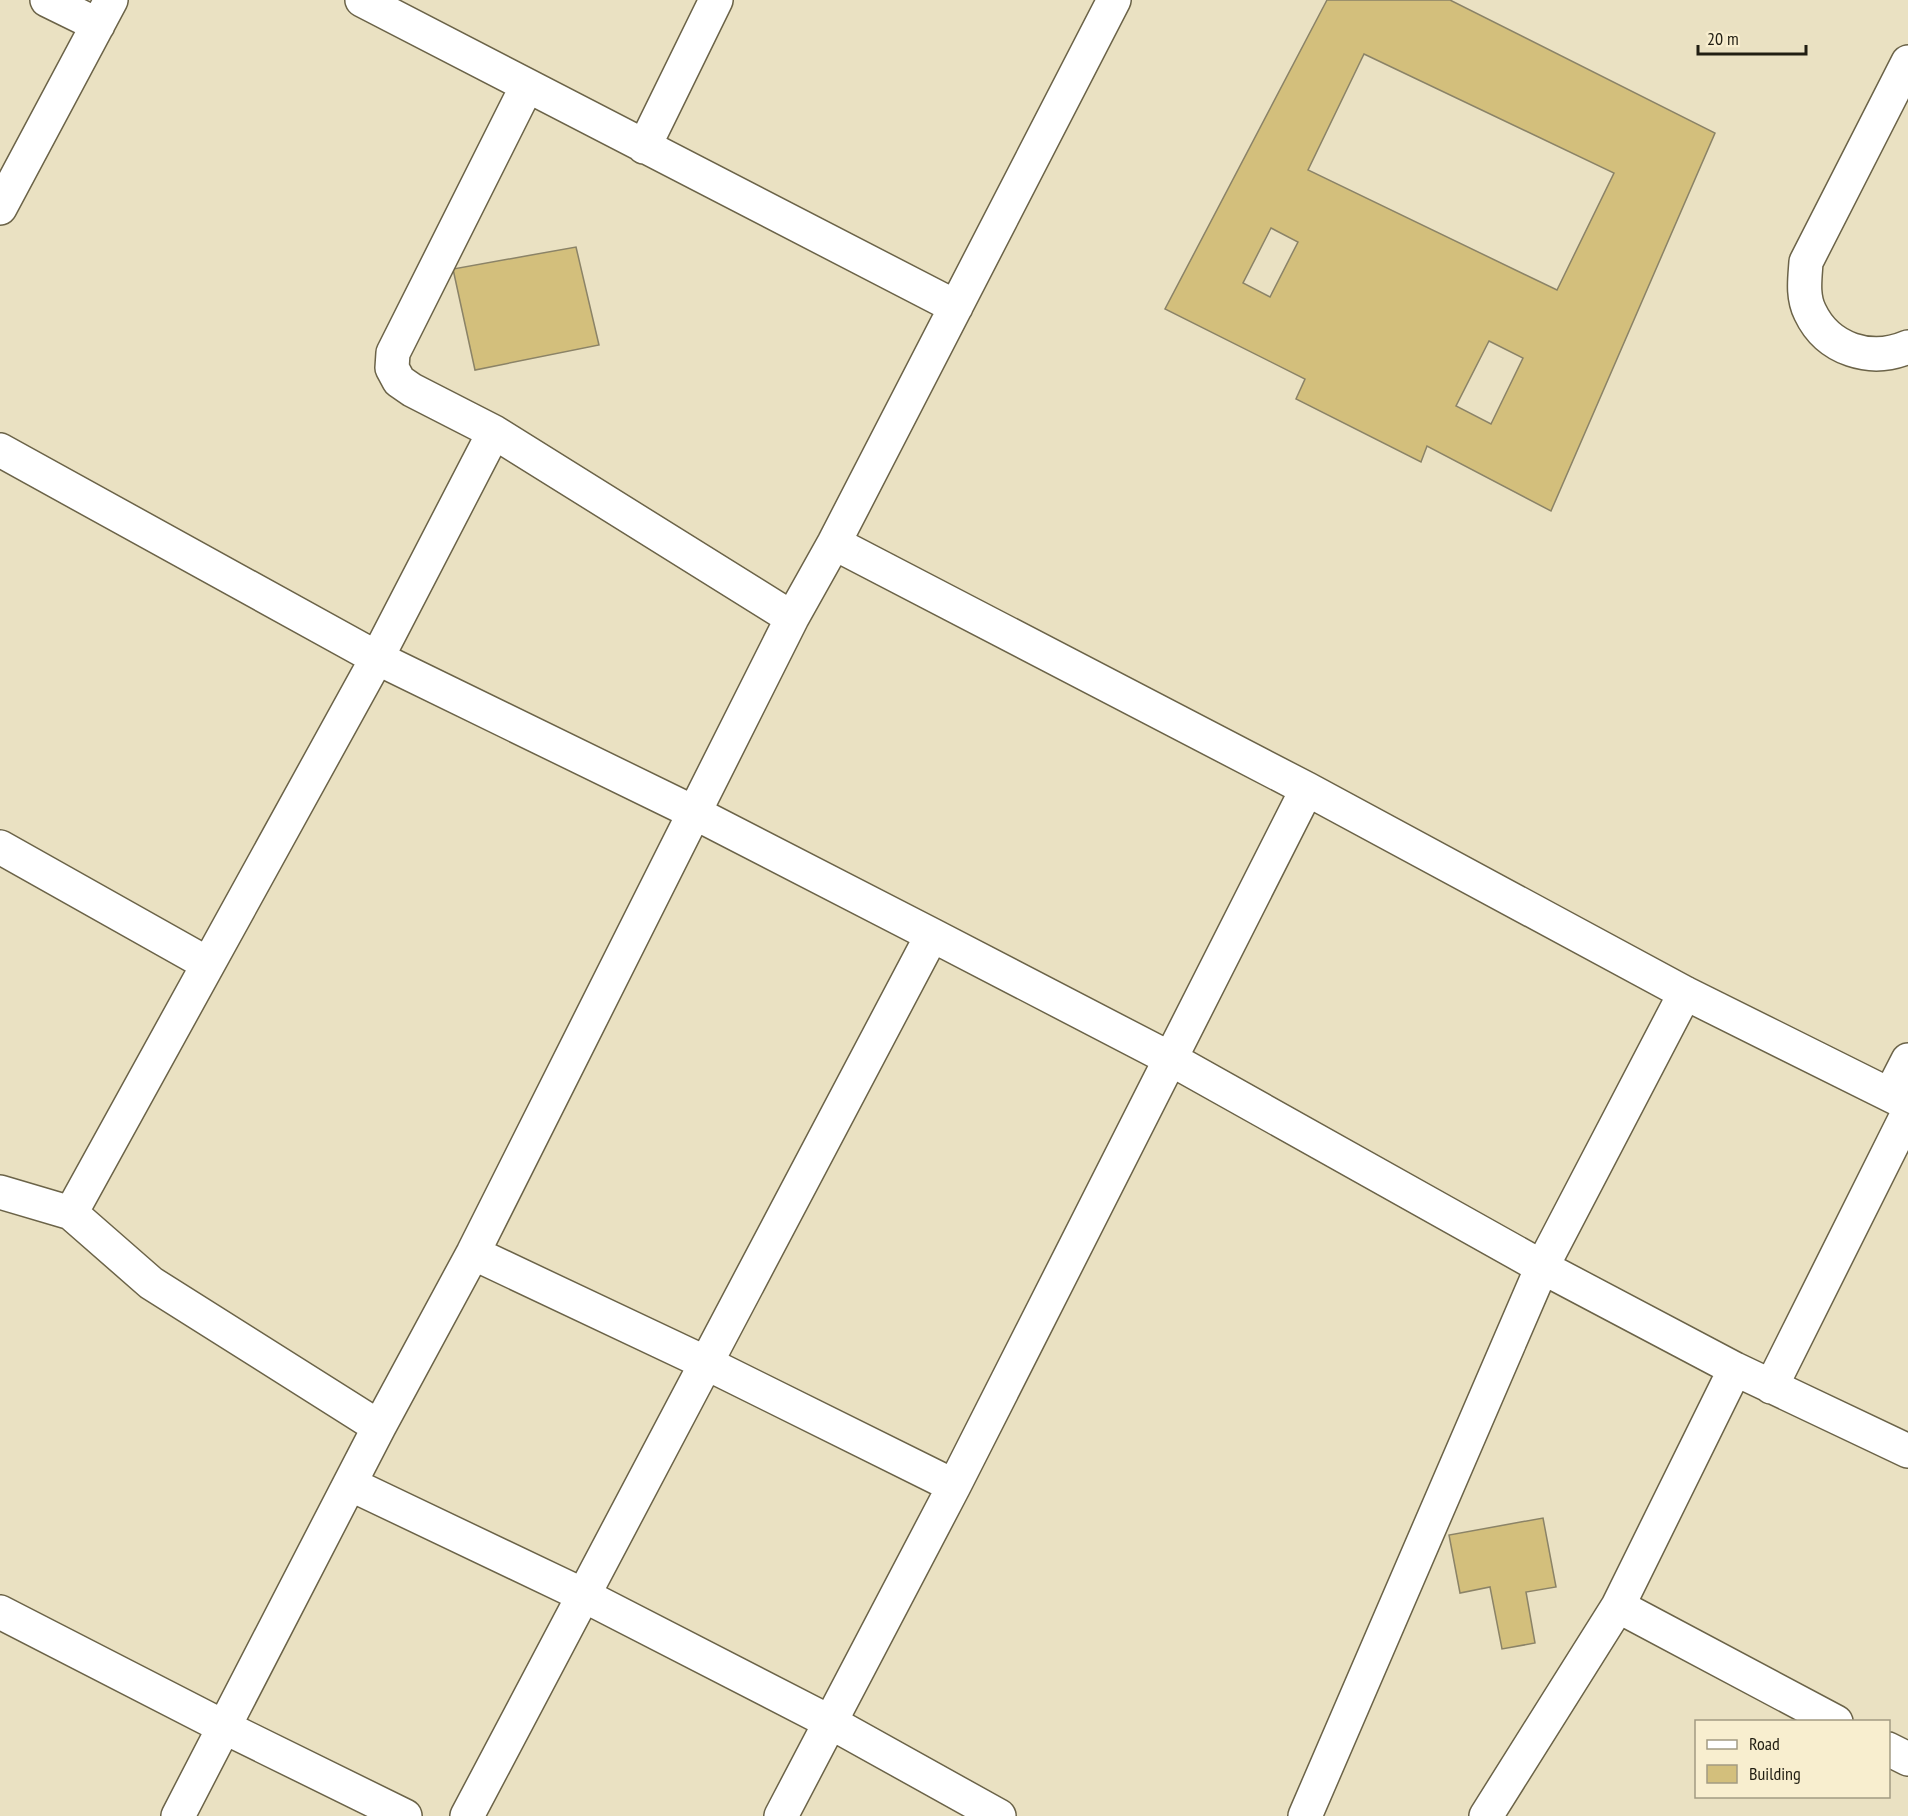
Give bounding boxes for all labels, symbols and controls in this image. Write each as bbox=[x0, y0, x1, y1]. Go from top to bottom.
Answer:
scale bar bbox=[1698, 18, 1806, 56]
text: 20 m bbox=[1707, 27, 1739, 50]
legend bbox=[1695, 1720, 1890, 1798]
text: Road bbox=[1749, 1732, 1780, 1755]
text: Building bbox=[1749, 1762, 1801, 1785]

